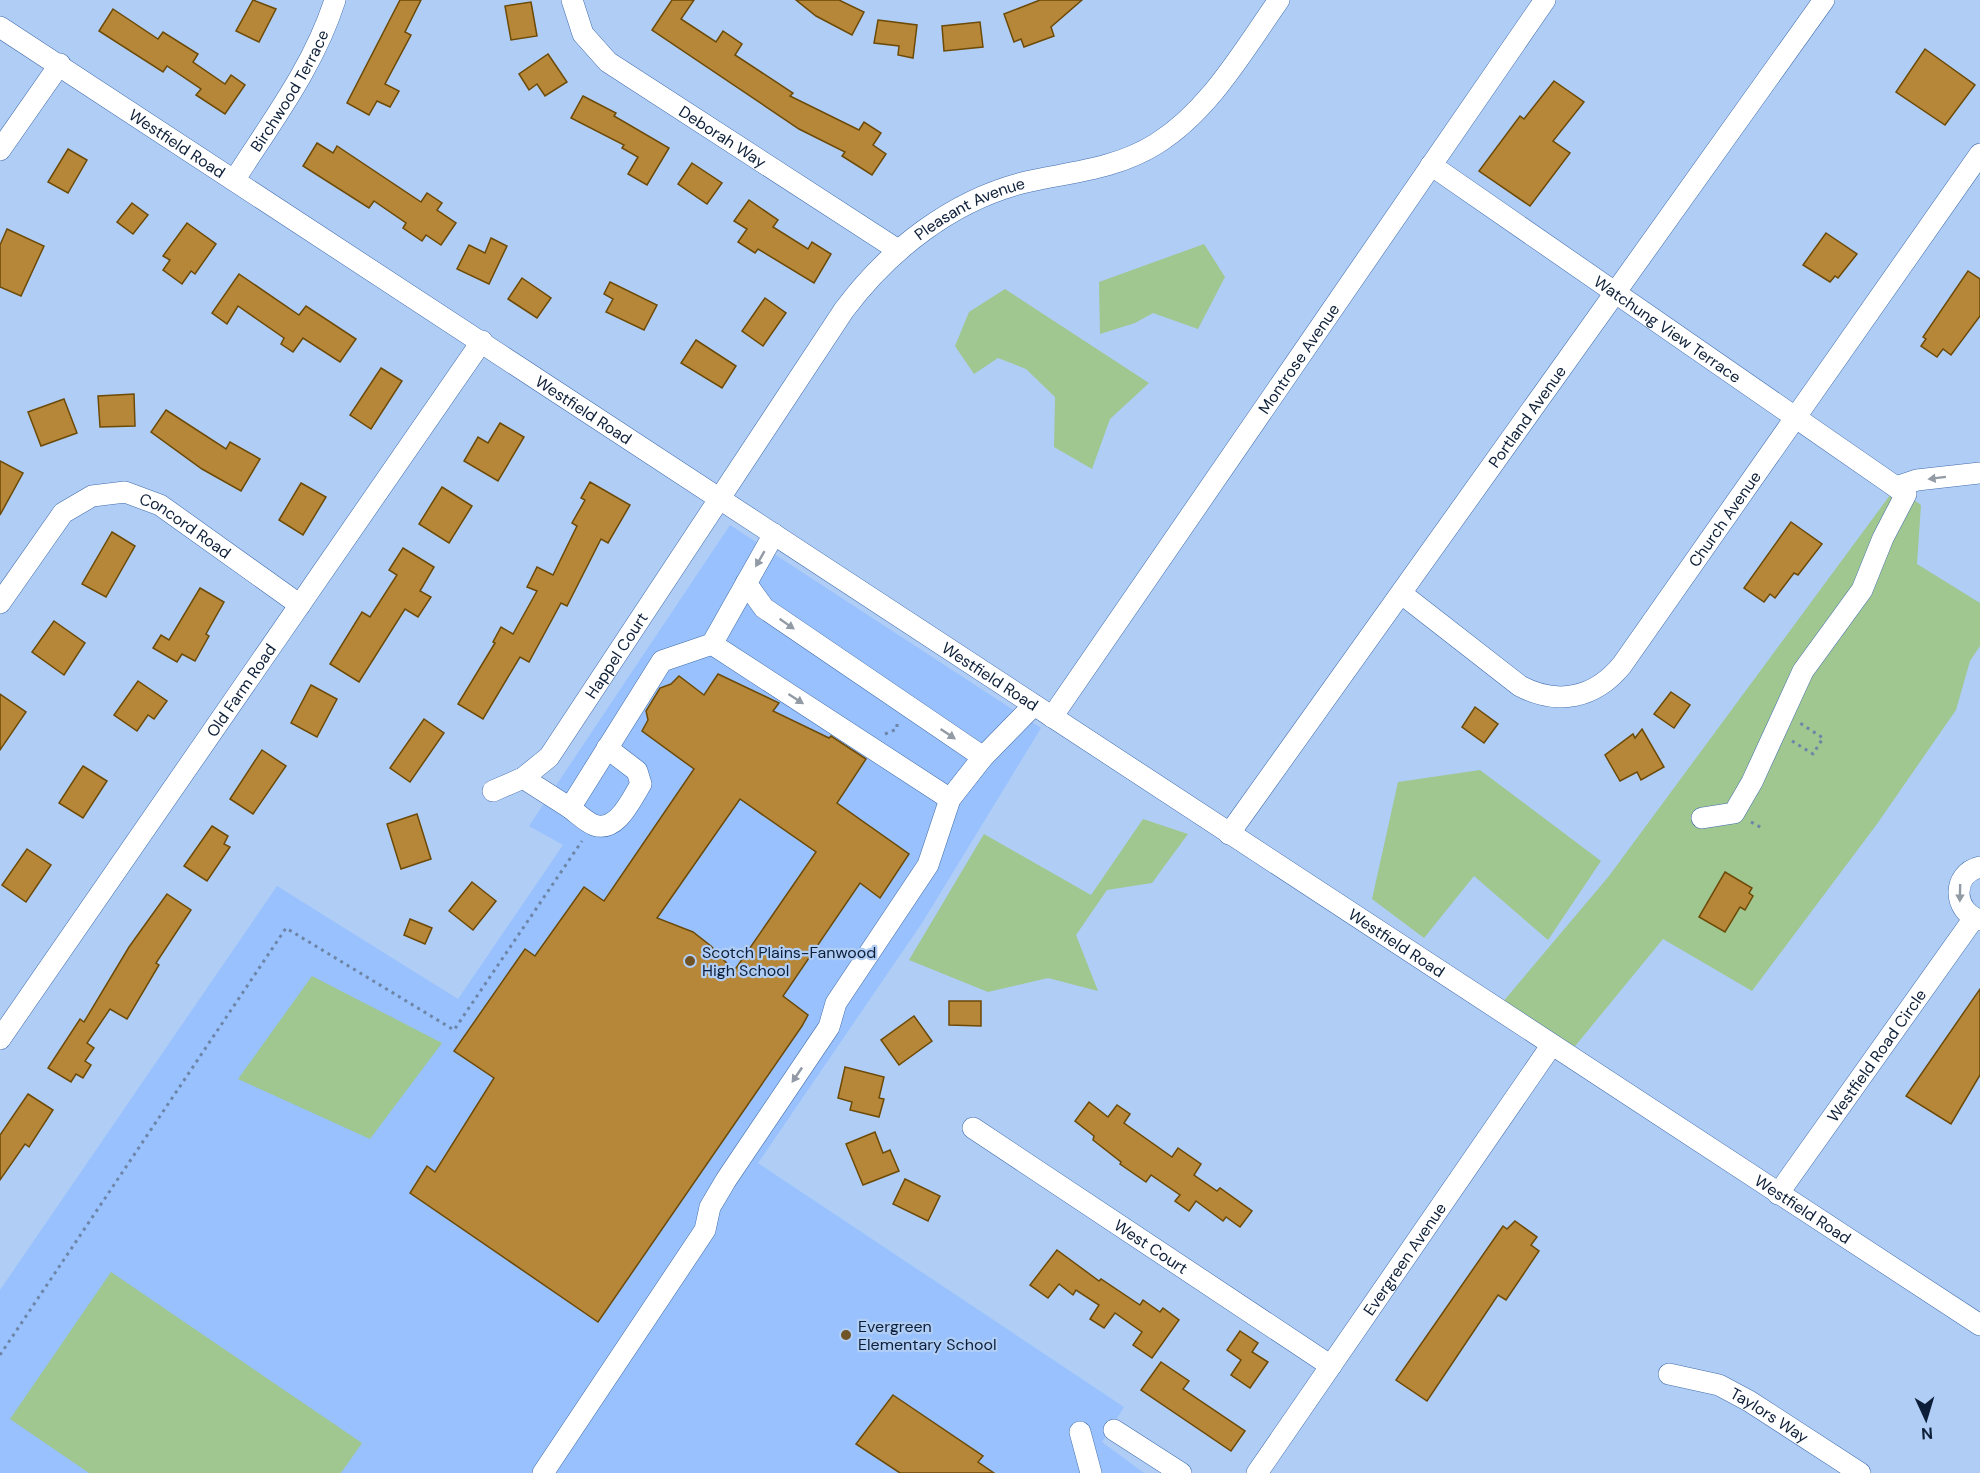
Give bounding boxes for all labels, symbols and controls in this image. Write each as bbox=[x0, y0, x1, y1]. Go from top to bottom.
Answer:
street label: Birchwood Terrace bbox=[245, 26, 333, 156]
street label: Deborah Way bbox=[675, 100, 770, 172]
street label: Westfield Road bbox=[125, 104, 229, 182]
street label: Pleasant Avenue bbox=[910, 172, 1027, 245]
street label: Watchung View Terrace bbox=[1590, 271, 1745, 387]
street label: Montrose Avenue bbox=[1253, 299, 1344, 418]
street label: Portland Avenue bbox=[1483, 361, 1571, 472]
street label: Westfield Road bbox=[532, 370, 636, 449]
street label: Church Avenue bbox=[1684, 467, 1765, 571]
one-way arrow bbox=[1928, 473, 1947, 482]
street label: Concord Road bbox=[137, 488, 235, 563]
one-way arrow bbox=[755, 551, 766, 567]
street label: Happel Court bbox=[580, 608, 652, 702]
one-way arrow bbox=[779, 618, 795, 629]
street label: Westfield Road bbox=[938, 637, 1042, 715]
street label: Old Farm Road bbox=[201, 639, 280, 741]
one-way arrow bbox=[788, 693, 804, 704]
one-way arrow bbox=[940, 728, 956, 739]
one-way arrow bbox=[1955, 884, 1965, 903]
street label: Westfield Road bbox=[1344, 903, 1449, 982]
place label: Scotch Plains-Fanwood High School bbox=[702, 942, 876, 981]
marker: Scotch Plains-Fanwood High School bbox=[683, 954, 697, 968]
street label: Westfield Road Circle bbox=[1822, 985, 1931, 1126]
one-way arrow bbox=[792, 1067, 803, 1083]
street label: Westfield Road bbox=[1751, 1170, 1855, 1248]
street label: Evergreen Avenue bbox=[1358, 1198, 1451, 1319]
street label: West Court bbox=[1110, 1214, 1192, 1279]
place label: Evergreen Elementary School bbox=[858, 1316, 996, 1355]
marker: Evergreen Elementary School bbox=[839, 1328, 853, 1342]
street label: Taylors Way bbox=[1727, 1383, 1813, 1447]
north arrow bbox=[1896, 1389, 1956, 1449]
text: N bbox=[1920, 1423, 1934, 1444]

